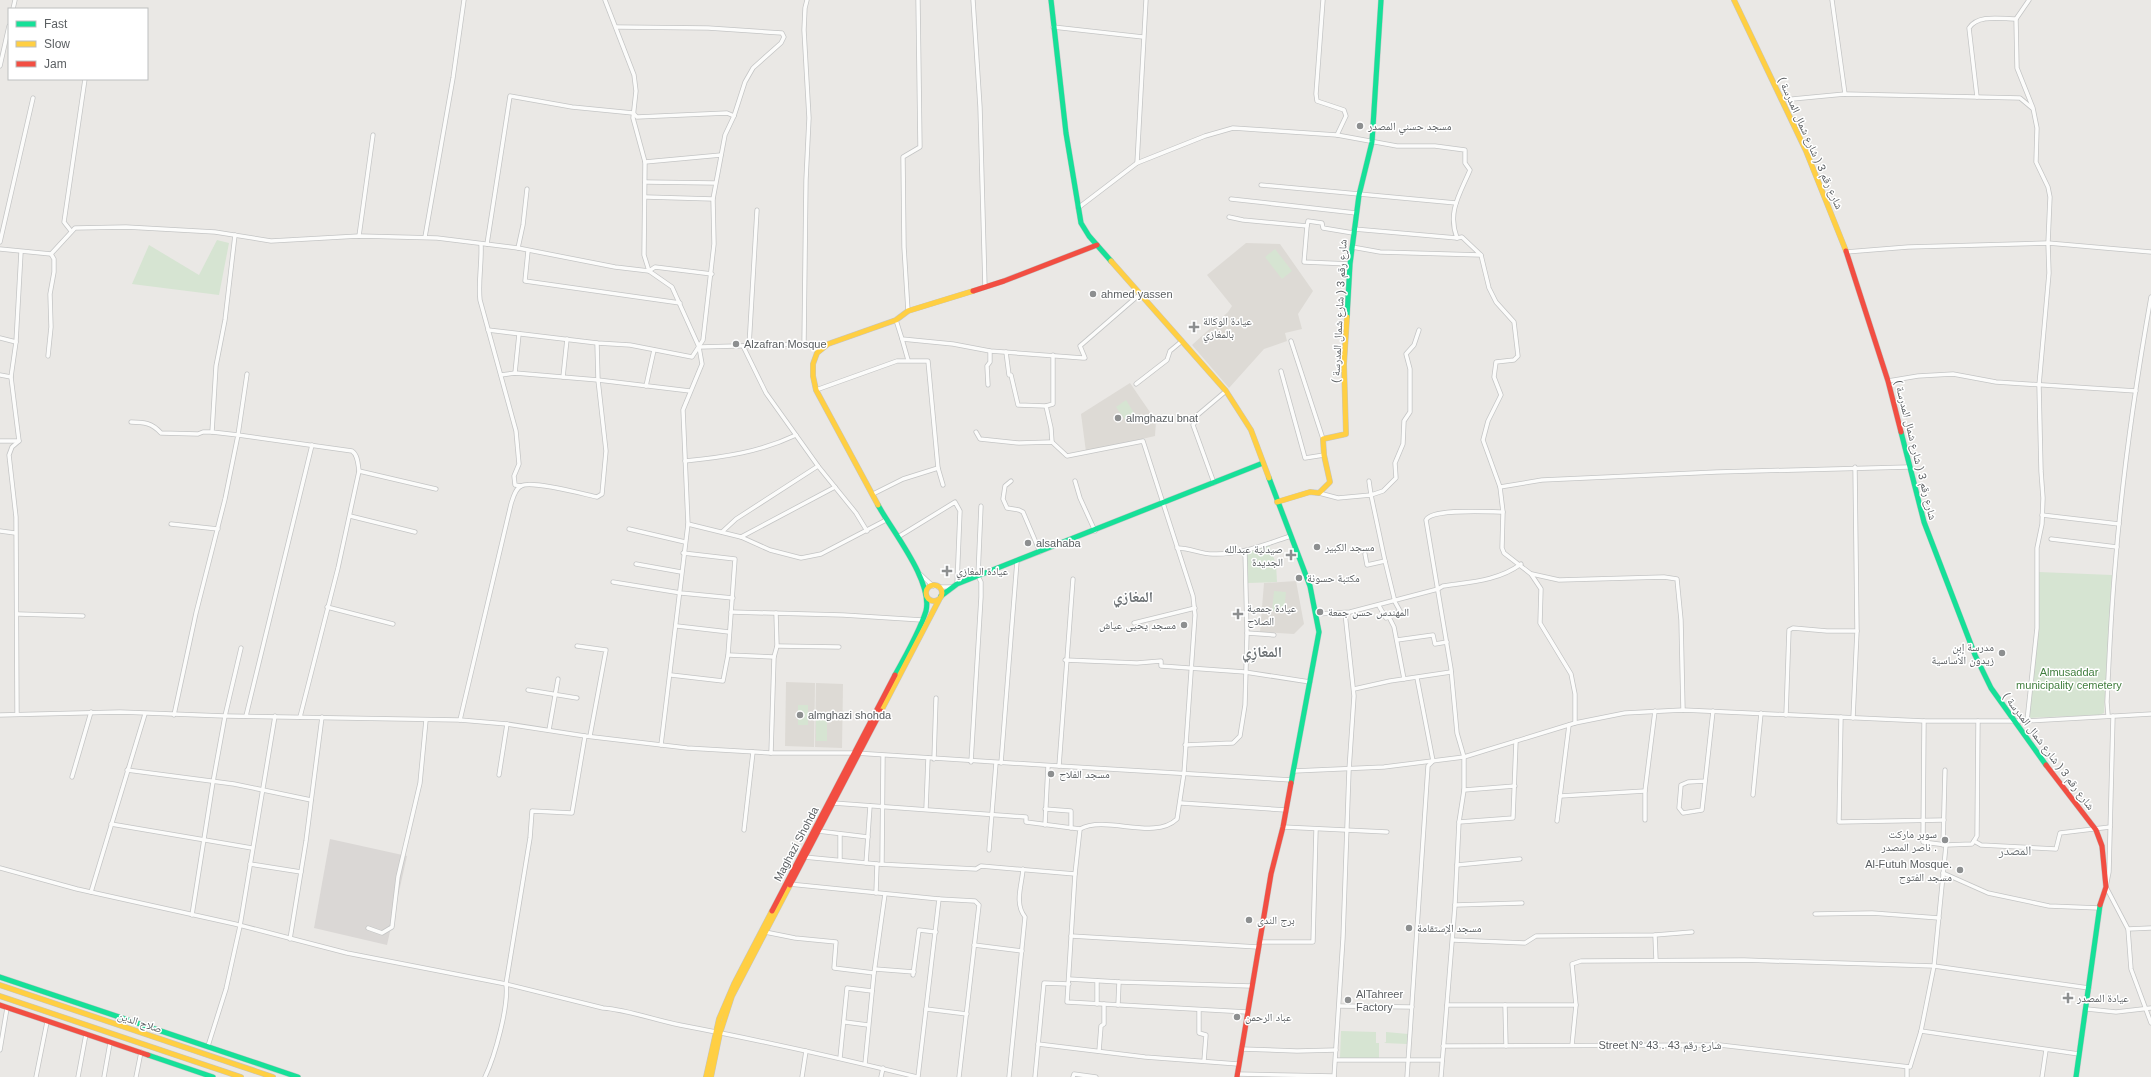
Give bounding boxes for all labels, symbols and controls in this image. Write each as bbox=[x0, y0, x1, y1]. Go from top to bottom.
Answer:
legend bbox=[8, 8, 148, 80]
text: Fast bbox=[44, 17, 68, 31]
text: Slow bbox=[44, 37, 70, 51]
text: Jam bbox=[44, 57, 67, 71]
street label: شارع رقم 3 ( شارع شمال المدرسة ) bbox=[1774, 75, 1846, 212]
place label: مسجد حسني المصدر bbox=[1367, 120, 1452, 135]
marker: مسجد حسني المصدر bbox=[1355, 121, 1365, 131]
street label: شارع رقم 3 ( شارع شمال المدرسة ) bbox=[1329, 239, 1351, 383]
place label: ahmed yassen bbox=[1101, 288, 1173, 300]
marker: ahmed yassen bbox=[1088, 289, 1098, 299]
place label: عيادة الوكالة بالمغازي bbox=[1203, 315, 1253, 343]
marker: عيادة الوكالة بالمغازي bbox=[1188, 321, 1200, 333]
place label: Alzafran Mosque bbox=[744, 338, 827, 350]
marker: Alzafran Mosque bbox=[731, 339, 741, 349]
street label: شارع رقم 3 ( شارع شمال المدرسة ) bbox=[1891, 379, 1939, 522]
place label: almghazu bnat bbox=[1126, 412, 1198, 424]
marker: almghazu bnat bbox=[1113, 413, 1123, 423]
place label: alsahaba bbox=[1036, 537, 1082, 549]
marker: alsahaba bbox=[1023, 538, 1033, 548]
place label: مسجد الكبير bbox=[1324, 541, 1375, 553]
marker: مسجد الكبير bbox=[1312, 542, 1322, 552]
place label: صيدلية عبدالله الجديدة bbox=[1224, 543, 1283, 568]
marker: صيدلية عبدالله الجديدة bbox=[1286, 550, 1296, 560]
marker: عيادة المغازي bbox=[941, 565, 953, 577]
place label: عيادة المغازي bbox=[956, 565, 1009, 580]
place label: مكتبة حسونة bbox=[1307, 572, 1360, 584]
marker: مكتبة حسونة bbox=[1294, 573, 1304, 583]
district label: المغازي bbox=[1113, 588, 1153, 608]
place label: عيادة جمعية الصلاح bbox=[1247, 602, 1297, 628]
place label: المهندس حسن جمعة bbox=[1328, 606, 1409, 619]
marker: المهندس حسن جمعة bbox=[1315, 607, 1325, 617]
marker: عيادة جمعية الصلاح bbox=[1232, 608, 1244, 620]
place label: مسجد يحيى عياش bbox=[1099, 619, 1176, 632]
marker: مسجد يحيى عياش bbox=[1179, 620, 1189, 630]
place label: مدرسة إبن زيدون الأساسية bbox=[1932, 641, 1994, 667]
district label: المغازِي bbox=[1242, 643, 1282, 663]
marker: مدرسة إبن زيدون الأساسية bbox=[1997, 648, 2007, 658]
park label: Almusaddar municipality cemetery bbox=[2016, 666, 2122, 691]
street label: شارع رقم 3 ( شارع شمال المدرسة ) bbox=[1999, 690, 2097, 813]
place label: almghazi shohda bbox=[808, 709, 892, 721]
marker: almghazi shohda bbox=[795, 710, 805, 720]
place label: مسجد الفلاح bbox=[1059, 768, 1110, 781]
marker: مسجد الفلاح bbox=[1046, 769, 1056, 779]
street label: Maghazi Shohda bbox=[771, 804, 821, 883]
place label: سوبر ماركت ناصر المصدر . bbox=[1880, 828, 1937, 853]
marker: سوبر ماركت ناصر المصدر . bbox=[1940, 835, 1950, 845]
district label: المصدر bbox=[1998, 843, 2031, 859]
place label: Al-Futuh Mosque. مسجد الفتوح bbox=[1865, 858, 1952, 884]
marker: Al-Futuh Mosque. مسجد الفتوح bbox=[1955, 865, 1965, 875]
place label: برج الندى bbox=[1257, 914, 1295, 927]
marker: برج الندى bbox=[1244, 915, 1254, 925]
place label: مسجد الإستقامة bbox=[1417, 922, 1481, 935]
marker: مسجد الإستقامة bbox=[1404, 923, 1414, 933]
place label: AlTahreer Factory bbox=[1356, 988, 1403, 1013]
marker: عيادة المصدر bbox=[2062, 992, 2074, 1004]
place label: عيادة المصدر bbox=[2076, 992, 2129, 1004]
marker: AlTahreer Factory bbox=[1343, 995, 1353, 1005]
street label: صلاح الدين bbox=[116, 1009, 164, 1036]
place label: عباد الرحمن bbox=[1245, 1011, 1292, 1024]
marker: عباد الرحمن bbox=[1232, 1012, 1242, 1022]
street label: Street N° 43 . شارع رقم 43 bbox=[1598, 1039, 1722, 1053]

